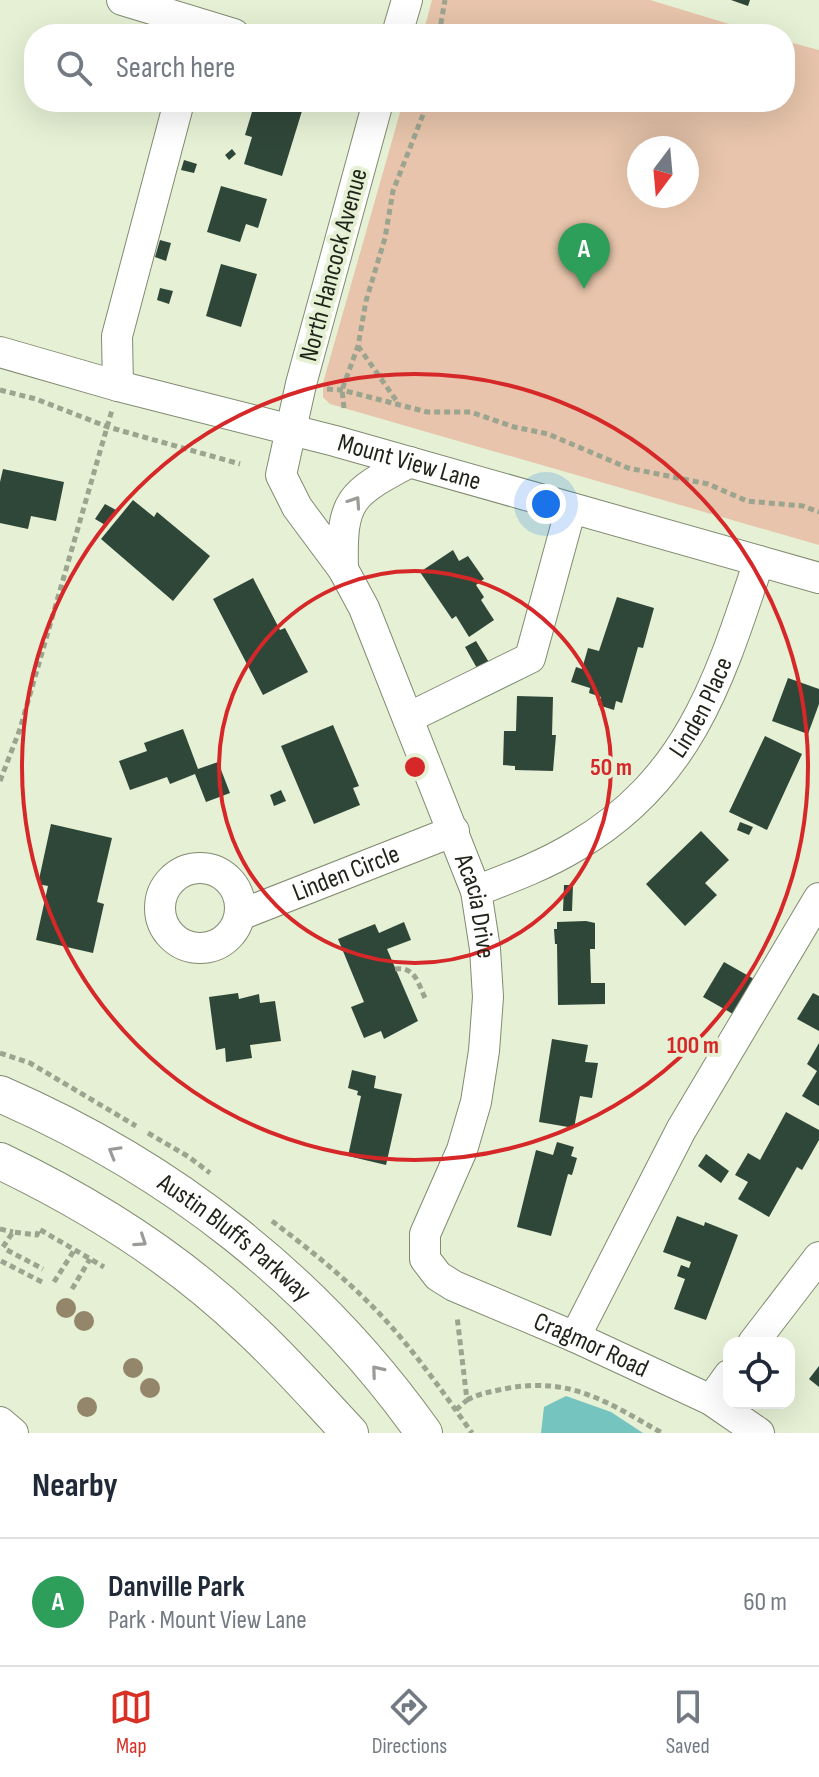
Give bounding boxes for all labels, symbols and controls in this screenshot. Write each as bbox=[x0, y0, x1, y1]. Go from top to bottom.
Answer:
search box bbox=[24, 24, 795, 112]
icon: search bbox=[52, 46, 96, 90]
text: Search here bbox=[116, 50, 235, 86]
north arrow bbox=[627, 136, 699, 208]
street label: North Hancock Avenue bbox=[293, 165, 375, 365]
pin: A bbox=[558, 223, 610, 289]
street label: Mount View Lane bbox=[334, 427, 485, 497]
your location bbox=[526, 484, 566, 524]
one-way arrow bbox=[345, 497, 360, 511]
street label: Linden Place bbox=[663, 653, 739, 764]
centre of rings bbox=[401, 753, 429, 781]
text: 50 m bbox=[590, 753, 632, 782]
street label: Linden Circle bbox=[288, 838, 404, 908]
street label: Acacia Drive bbox=[447, 849, 501, 959]
text: 100 m bbox=[667, 1031, 719, 1060]
one-way arrow bbox=[108, 1146, 123, 1162]
street label: Austin Bluffs Parkway bbox=[151, 1167, 318, 1308]
one-way arrow bbox=[132, 1231, 146, 1246]
street label: Cragmor Road bbox=[529, 1306, 653, 1384]
map controls bbox=[723, 1337, 795, 1409]
button: locate bbox=[723, 1337, 795, 1409]
one-way arrow bbox=[372, 1366, 387, 1380]
text: Nearby bbox=[32, 1465, 118, 1506]
text: Danville Park bbox=[108, 1569, 245, 1605]
text: A bbox=[52, 1587, 64, 1618]
text: 60 m bbox=[743, 1587, 787, 1618]
text: Park · Mount View Lane bbox=[108, 1605, 307, 1636]
tab: Map bbox=[109, 1685, 153, 1760]
tab: Directions bbox=[372, 1685, 447, 1760]
tab: Saved bbox=[666, 1685, 710, 1760]

